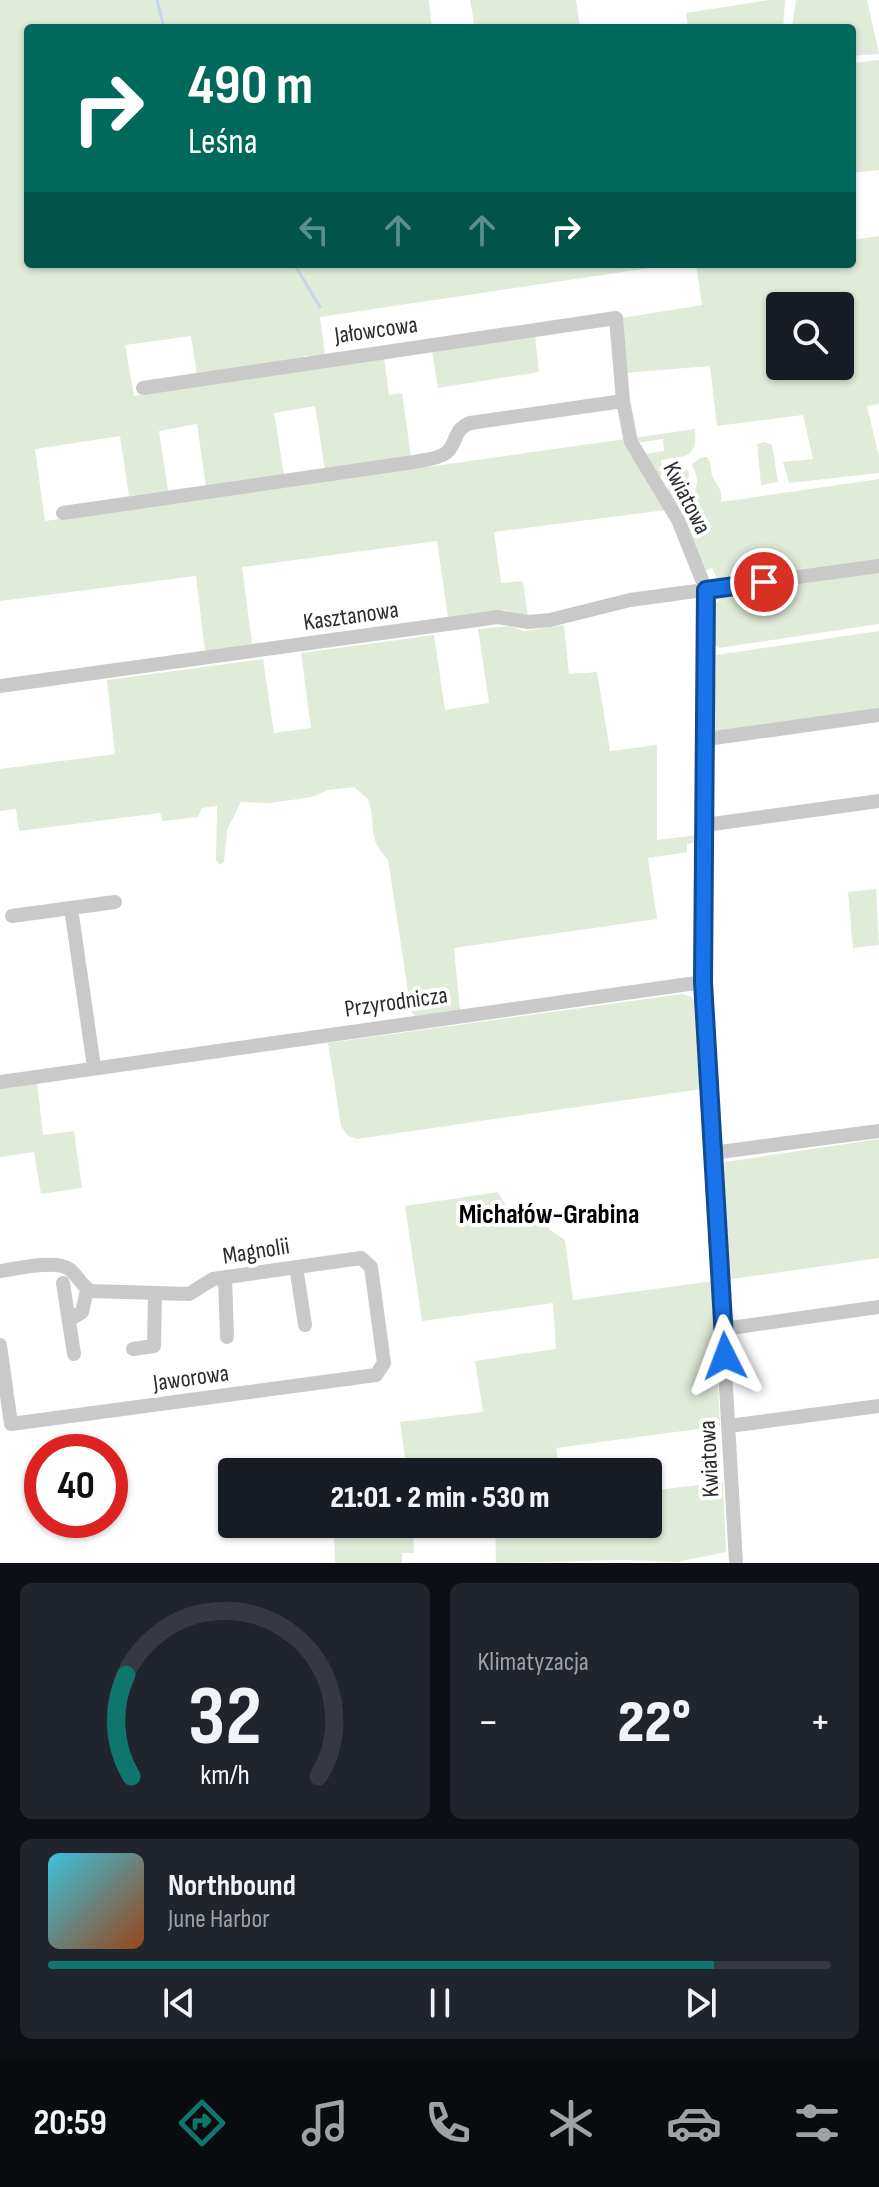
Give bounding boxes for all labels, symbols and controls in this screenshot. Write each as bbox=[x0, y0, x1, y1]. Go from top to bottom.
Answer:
text: 490 m bbox=[188, 53, 313, 120]
icon: right bbox=[56, 56, 160, 160]
text: Leśna bbox=[188, 121, 258, 164]
icon: left bbox=[292, 208, 336, 252]
icon: ahead bbox=[376, 208, 420, 252]
icon: ahead bbox=[460, 208, 504, 252]
icon: right bbox=[544, 208, 588, 252]
map controls bbox=[766, 292, 854, 380]
button: search bbox=[766, 292, 854, 380]
street label: Jałowcowa bbox=[332, 310, 419, 350]
street label: Kwiatowa bbox=[657, 457, 717, 539]
pin bbox=[730, 548, 798, 616]
icon: arrive bbox=[742, 560, 786, 604]
street label: Kasztanowa bbox=[302, 595, 400, 637]
street label: Przyrodnicza bbox=[343, 980, 449, 1024]
district label: Michałów-Grabina bbox=[459, 1198, 639, 1231]
street label: Magnolii bbox=[221, 1231, 291, 1271]
position arrow bbox=[683, 1314, 767, 1398]
street label: Jaworowa bbox=[150, 1358, 231, 1398]
street label: Kwiatowa bbox=[693, 1420, 725, 1498]
speed limit sign: 40 bbox=[24, 1434, 128, 1538]
text: 21:01 · 2 min · 530 m bbox=[330, 1480, 550, 1516]
text: Klimatyzacja bbox=[478, 1647, 589, 1678]
text: 32 bbox=[188, 1668, 262, 1768]
text: 22° bbox=[618, 1687, 691, 1759]
text: − bbox=[478, 1696, 499, 1749]
text: + bbox=[809, 1696, 831, 1749]
text: km/h bbox=[200, 1758, 249, 1793]
text: Northbound bbox=[168, 1868, 296, 1904]
text: June Harbor bbox=[168, 1904, 270, 1935]
icon: previous bbox=[157, 1981, 201, 2025]
icon: pause bbox=[418, 1981, 462, 2025]
icon: next bbox=[679, 1981, 723, 2025]
icon: directions bbox=[174, 2095, 230, 2151]
icon: music bbox=[297, 2095, 353, 2151]
icon: phone bbox=[420, 2095, 476, 2151]
icon: climate bbox=[543, 2095, 599, 2151]
icon: car bbox=[666, 2095, 722, 2151]
icon: filters bbox=[789, 2095, 845, 2151]
text: 20:59 bbox=[34, 2102, 107, 2145]

